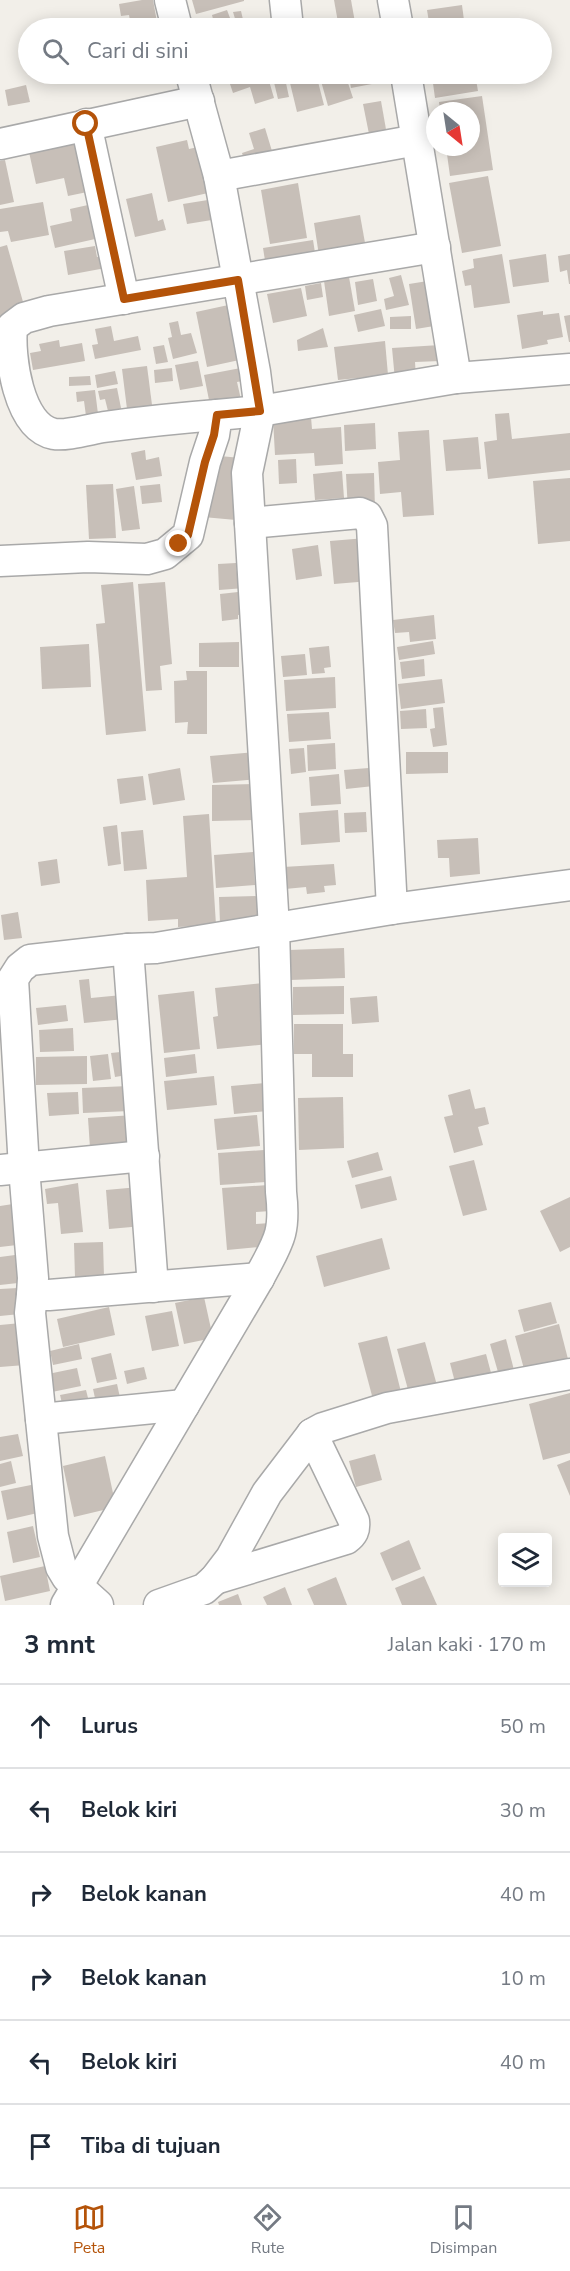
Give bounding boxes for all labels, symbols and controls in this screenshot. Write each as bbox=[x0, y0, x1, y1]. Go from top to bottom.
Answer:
search box bbox=[18, 18, 552, 84]
icon: search bbox=[39, 35, 72, 68]
text: Cari di sini bbox=[87, 36, 189, 66]
north arrow bbox=[426, 102, 480, 156]
route start bbox=[72, 110, 98, 136]
route end bbox=[165, 530, 191, 556]
map controls bbox=[498, 1533, 552, 1587]
button: layers bbox=[498, 1533, 552, 1587]
text: 3 mnt bbox=[24, 1627, 95, 1662]
text: Jalan kaki · 170 m bbox=[388, 1631, 546, 1658]
icon: ahead bbox=[24, 1710, 57, 1743]
text: Lurus bbox=[81, 1711, 138, 1741]
text: 50 m bbox=[500, 1713, 546, 1740]
icon: left bbox=[24, 1794, 57, 1827]
text: Belok kiri bbox=[81, 1795, 177, 1825]
text: 30 m bbox=[500, 1797, 546, 1824]
icon: right bbox=[24, 1878, 57, 1911]
text: Belok kanan bbox=[81, 1879, 207, 1909]
text: 40 m bbox=[500, 1881, 546, 1908]
icon: right bbox=[24, 1962, 57, 1995]
text: Belok kanan bbox=[81, 1963, 207, 1993]
text: 10 m bbox=[500, 1965, 546, 1992]
icon: left bbox=[24, 2046, 57, 2079]
text: Belok kiri bbox=[81, 2047, 177, 2077]
text: 40 m bbox=[500, 2049, 546, 2076]
icon: arrive bbox=[24, 2130, 57, 2163]
text: Tiba di tujuan bbox=[81, 2131, 221, 2161]
tab: Peta bbox=[73, 2201, 106, 2259]
tab: Rute bbox=[251, 2201, 285, 2259]
tab: Disimpan bbox=[430, 2201, 497, 2259]

